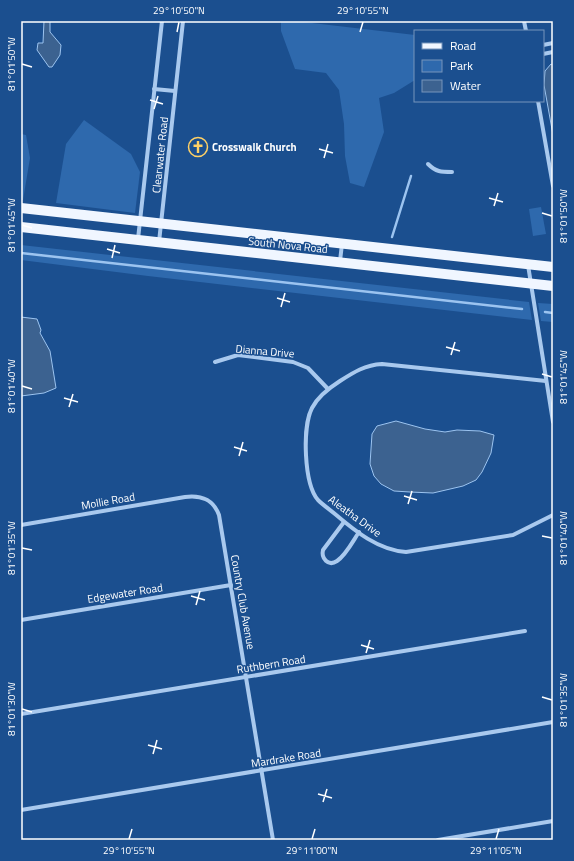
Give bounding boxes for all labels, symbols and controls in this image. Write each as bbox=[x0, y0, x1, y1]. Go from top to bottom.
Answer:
text: 29°10'50"N bbox=[153, 3, 205, 18]
text: 29°10'55"N bbox=[337, 3, 389, 18]
legend bbox=[414, 30, 544, 102]
text: Road bbox=[450, 36, 476, 55]
text: 81°01'50"W bbox=[4, 37, 19, 91]
text: Park bbox=[450, 56, 473, 75]
text: Water bbox=[450, 76, 481, 95]
street label: Clearwater Road bbox=[148, 116, 172, 194]
church icon: Crosswalk Church bbox=[187, 136, 209, 158]
place label: Crosswalk Church bbox=[212, 139, 297, 155]
text: 81°01'50"W bbox=[556, 189, 571, 243]
text: 81°01'45"W bbox=[4, 198, 19, 252]
street label: South Nova Road bbox=[247, 233, 329, 257]
street label: Dianna Drive bbox=[235, 340, 295, 362]
text: 81°01'45"W bbox=[556, 350, 571, 404]
text: 81°01'40"W bbox=[4, 359, 19, 413]
street label: Mollie Road bbox=[80, 488, 136, 514]
street label: Aleatha Drive bbox=[325, 491, 385, 541]
text: 81°01'40"W bbox=[556, 511, 571, 565]
text: 81°01'35"W bbox=[4, 521, 19, 575]
street label: Country Club Avenue bbox=[227, 553, 259, 651]
street label: Edgewater Road bbox=[86, 579, 164, 607]
street label: Ruthbern Road bbox=[235, 651, 307, 677]
text: 81°01'35"W bbox=[556, 673, 571, 727]
text: 81°01'30"W bbox=[4, 682, 19, 736]
street label: Mardrake Road bbox=[250, 745, 322, 771]
text: 29°10'55"N bbox=[103, 843, 155, 858]
text: 29°11'00"N bbox=[286, 843, 338, 858]
text: 29°11'05"N bbox=[470, 843, 522, 858]

